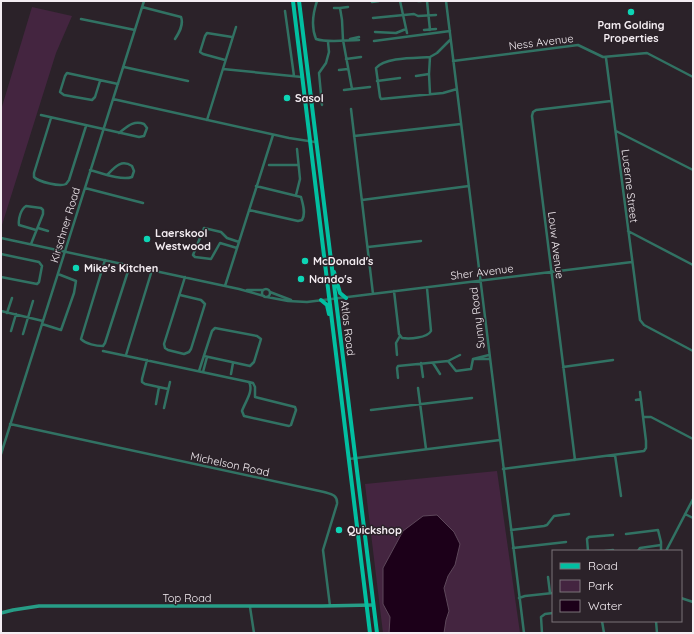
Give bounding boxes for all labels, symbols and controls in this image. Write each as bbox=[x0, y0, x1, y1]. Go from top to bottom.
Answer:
marker: Pam Golding Properties bbox=[626, 7, 636, 17]
place label: Pam Golding Properties bbox=[597, 18, 665, 45]
street label: Ness Avenue bbox=[508, 31, 574, 53]
place label: Sasol bbox=[295, 91, 324, 105]
marker: Sasol bbox=[282, 93, 292, 103]
street label: Lucerne Street bbox=[619, 148, 641, 224]
street label: Kirschner Road bbox=[47, 186, 83, 264]
street label: Louw Avenue bbox=[545, 211, 567, 279]
place label: Laerskool Westwood bbox=[155, 226, 211, 253]
marker: Laerskool Westwood bbox=[142, 234, 152, 244]
place label: McDonald's bbox=[313, 254, 373, 268]
marker: McDonald's bbox=[300, 256, 310, 266]
place label: Mike's Kitchen bbox=[84, 261, 158, 275]
street label: Sher Avenue bbox=[450, 261, 514, 283]
marker: Mike's Kitchen bbox=[71, 263, 81, 273]
place label: Nando's bbox=[309, 272, 352, 286]
marker: Nando's bbox=[296, 274, 306, 284]
street label: Sunny Road bbox=[466, 287, 488, 349]
street label: Atlas Road bbox=[338, 300, 358, 356]
street label: Michelson Road bbox=[189, 449, 271, 479]
place label: Quickshop bbox=[347, 523, 402, 537]
marker: Quickshop bbox=[334, 525, 344, 535]
legend bbox=[552, 550, 682, 622]
text: Road bbox=[588, 558, 618, 573]
text: Park bbox=[588, 578, 613, 593]
street label: Top Road bbox=[163, 591, 211, 605]
text: Water bbox=[588, 598, 623, 613]

